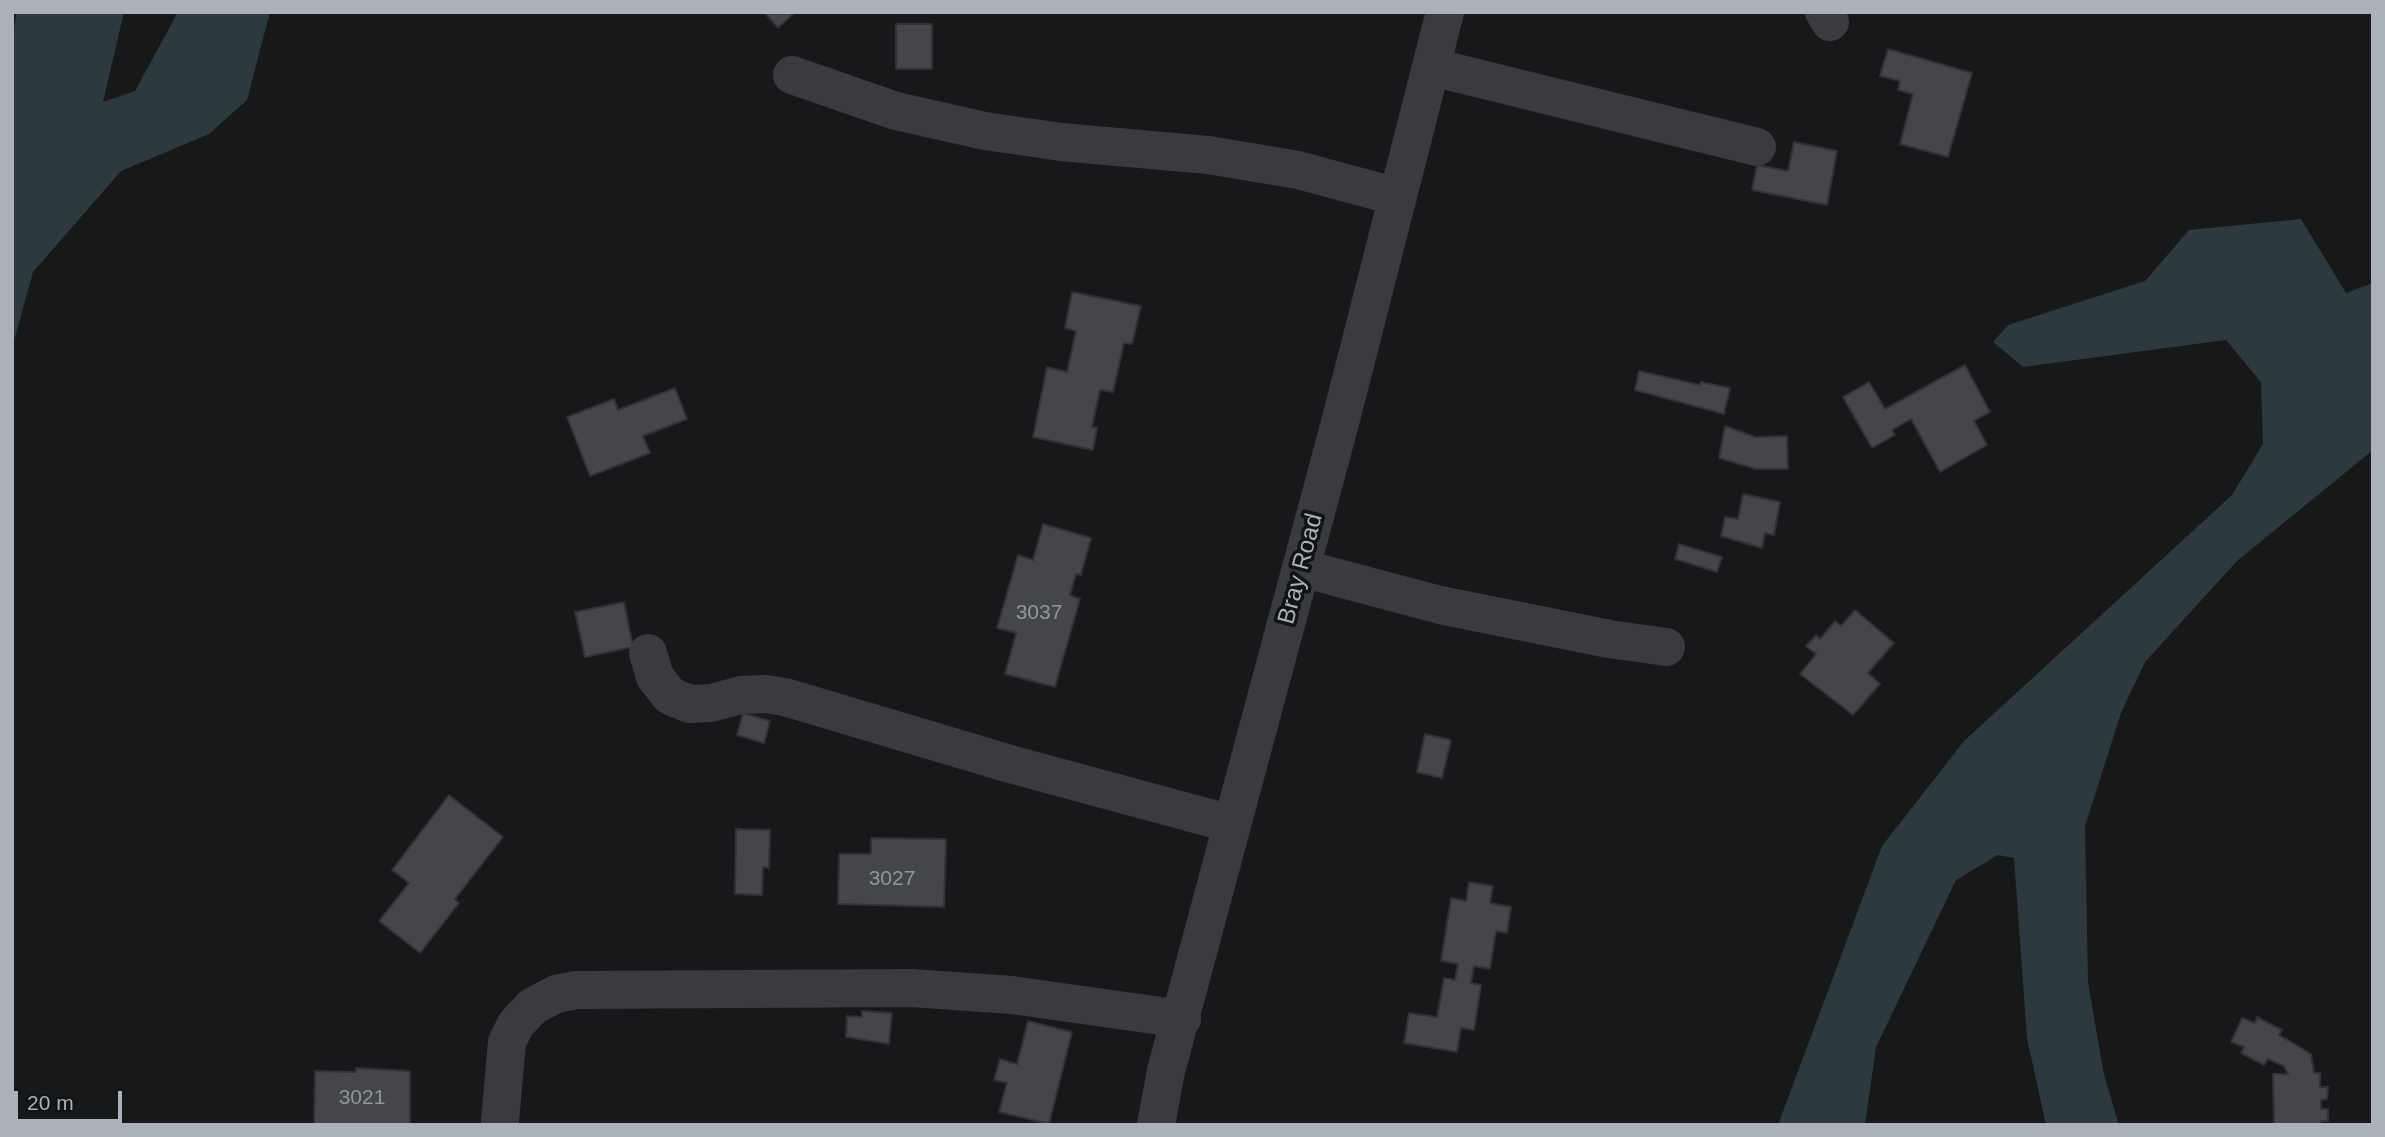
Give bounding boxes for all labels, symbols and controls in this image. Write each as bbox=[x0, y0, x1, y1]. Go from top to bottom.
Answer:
street label: Bray Road bbox=[1272, 511, 1330, 627]
house number: 3037 bbox=[1016, 600, 1062, 626]
house number: 3027 bbox=[869, 866, 915, 892]
scale bar bbox=[18, 1078, 126, 1122]
house number: 3021 bbox=[339, 1085, 385, 1111]
text: 20 m bbox=[27, 1091, 74, 1114]

